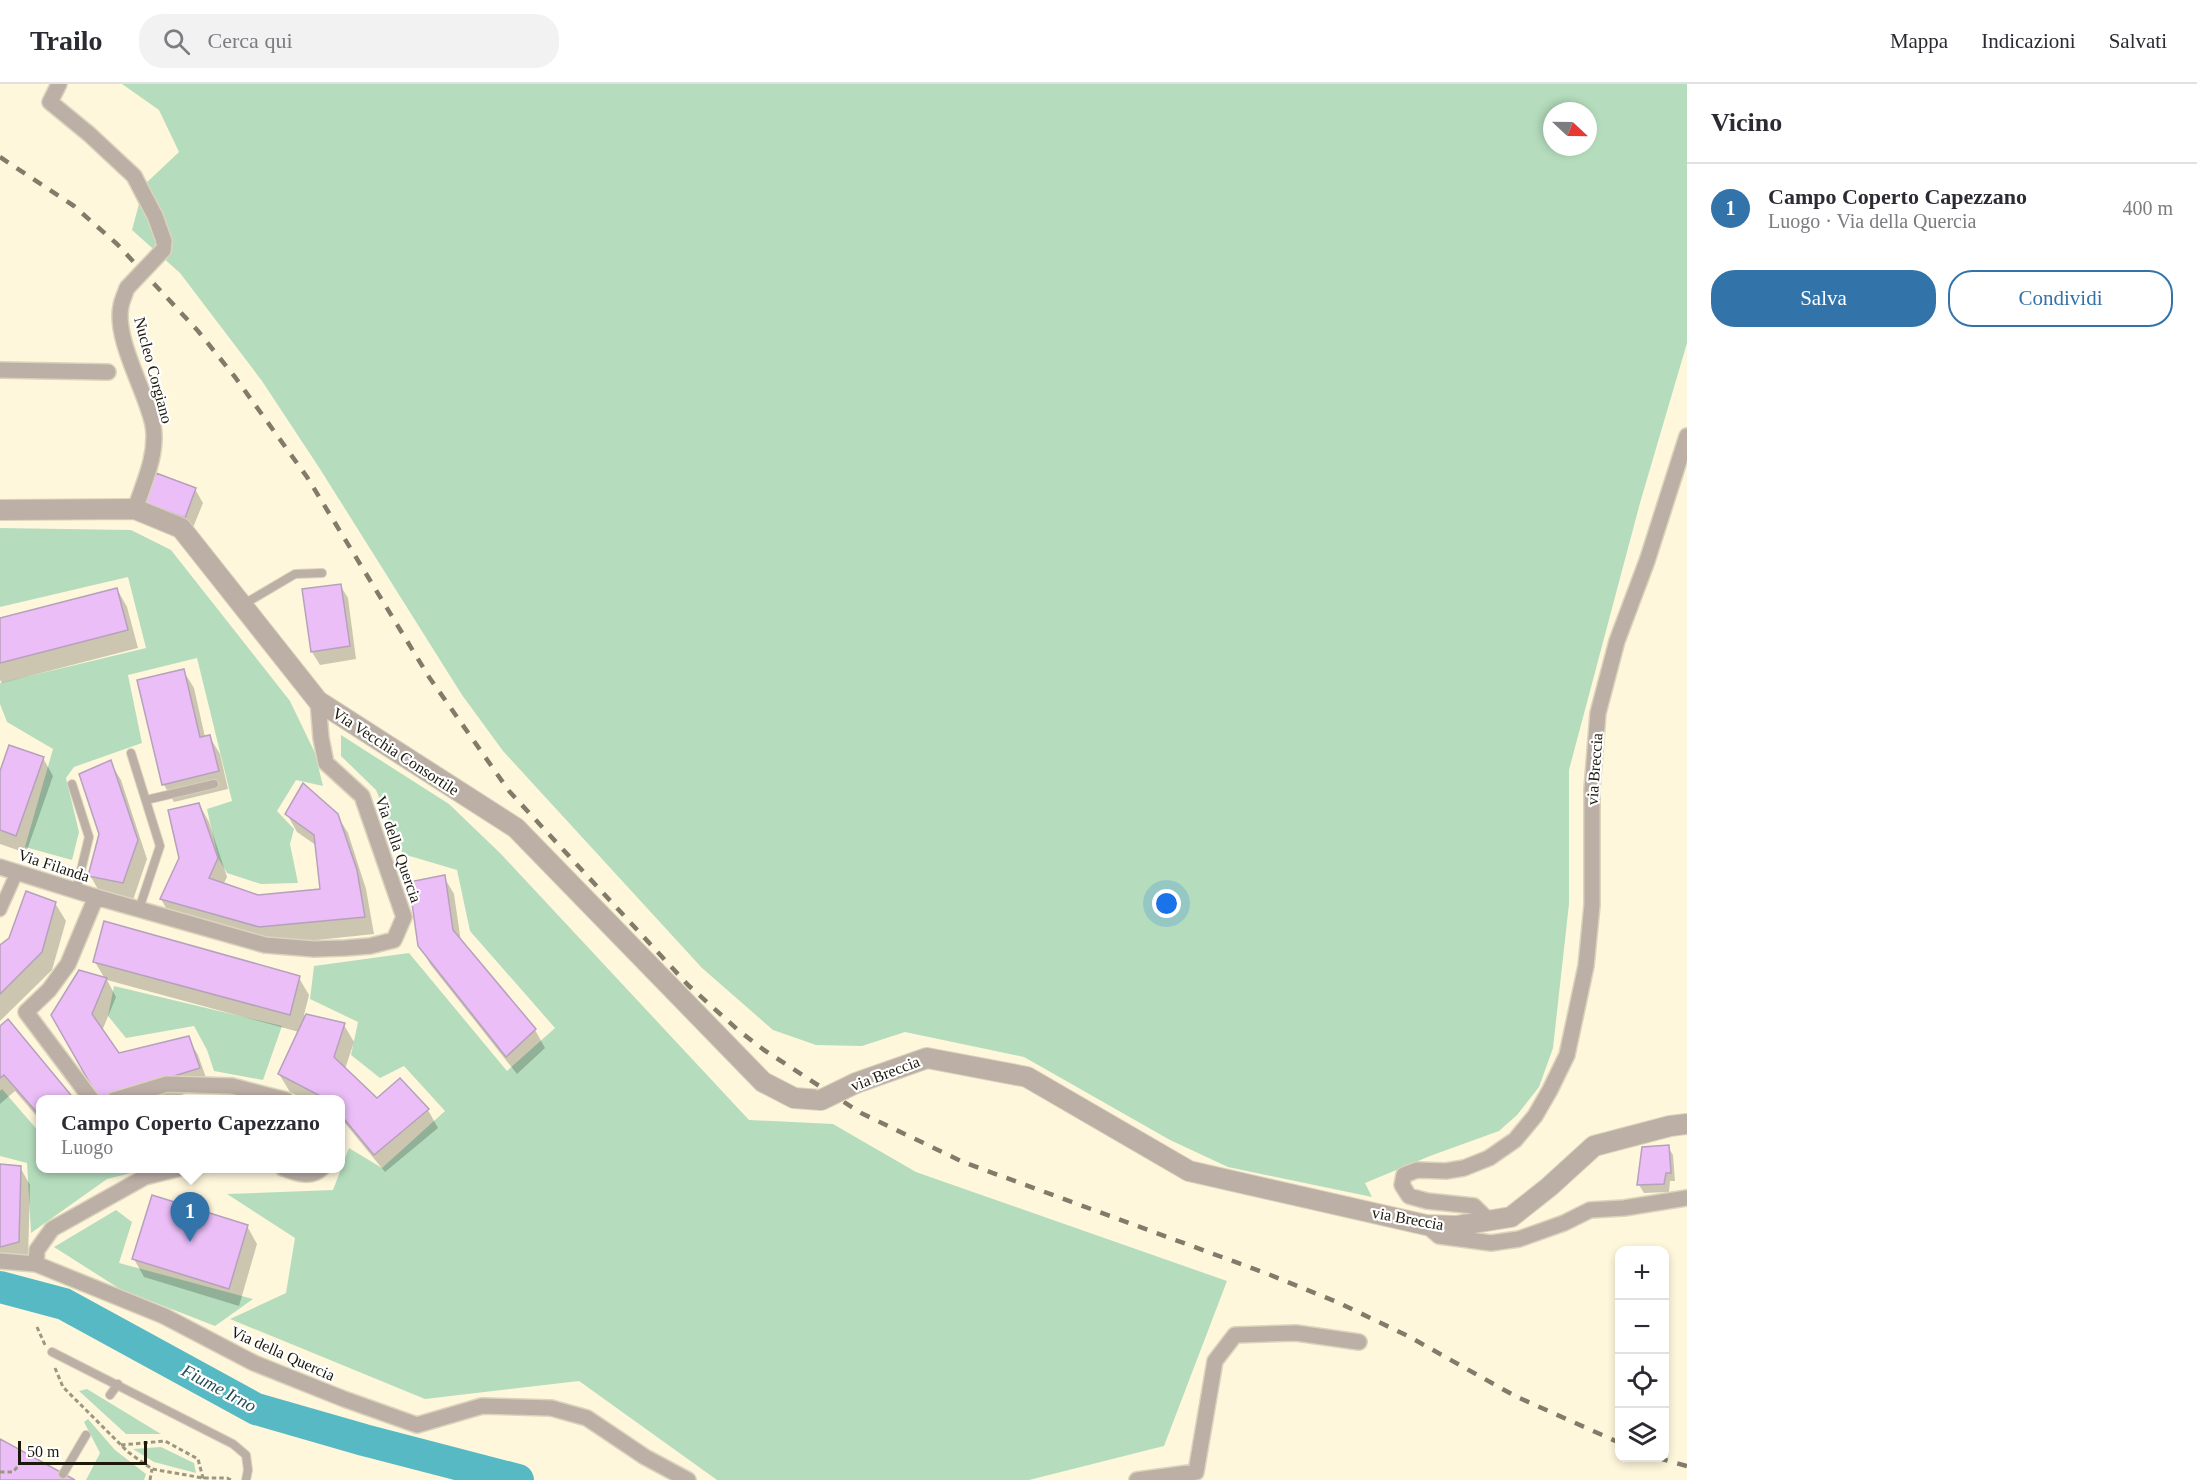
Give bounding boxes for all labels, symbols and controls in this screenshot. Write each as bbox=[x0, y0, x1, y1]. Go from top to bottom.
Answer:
search box bbox=[139, 14, 559, 68]
text: Trailo bbox=[30, 25, 103, 56]
icon: search bbox=[160, 25, 193, 58]
text: Cerca qui bbox=[208, 28, 293, 53]
text: Mappa bbox=[1890, 29, 1948, 53]
text: Indicazioni bbox=[1981, 29, 2076, 53]
text: Salvati bbox=[2109, 29, 2167, 53]
north arrow bbox=[1543, 102, 1597, 156]
text: Vicino bbox=[1711, 108, 1782, 137]
text: Campo Coperto Capezzano bbox=[1768, 184, 2027, 209]
text: 1 bbox=[1726, 197, 1736, 219]
text: 400 m bbox=[2122, 197, 2173, 219]
text: Luogo · Via della Quercia bbox=[1768, 210, 1976, 232]
button: Salva bbox=[1711, 270, 1936, 327]
button: Condividi bbox=[1948, 270, 2173, 327]
street label: Nucleo Corgiano bbox=[130, 315, 176, 425]
street label: Via Vecchia Consortile bbox=[329, 704, 462, 799]
street label: via Breccia bbox=[1583, 732, 1606, 806]
street label: Via della Quercia bbox=[372, 794, 425, 905]
street label: Via Filanda bbox=[16, 846, 92, 885]
your location bbox=[1152, 889, 1181, 918]
street label: via Breccia bbox=[848, 1053, 922, 1094]
popup bbox=[36, 1095, 345, 1173]
text: Campo Coperto Capezzano bbox=[61, 1110, 320, 1135]
text: Luogo bbox=[61, 1136, 113, 1158]
pin: 1 bbox=[170, 1192, 210, 1242]
street label: via Breccia bbox=[1371, 1204, 1445, 1233]
map controls bbox=[1615, 1246, 1669, 1462]
button: + bbox=[1615, 1246, 1669, 1300]
button: − bbox=[1615, 1300, 1669, 1354]
street label: Via della Quercia bbox=[228, 1323, 337, 1384]
button: locate bbox=[1615, 1354, 1669, 1408]
water label: Fiume Irno bbox=[177, 1360, 260, 1416]
button: layers bbox=[1615, 1408, 1669, 1462]
scale bar bbox=[18, 1438, 147, 1466]
text: 50 m bbox=[27, 1443, 59, 1460]

